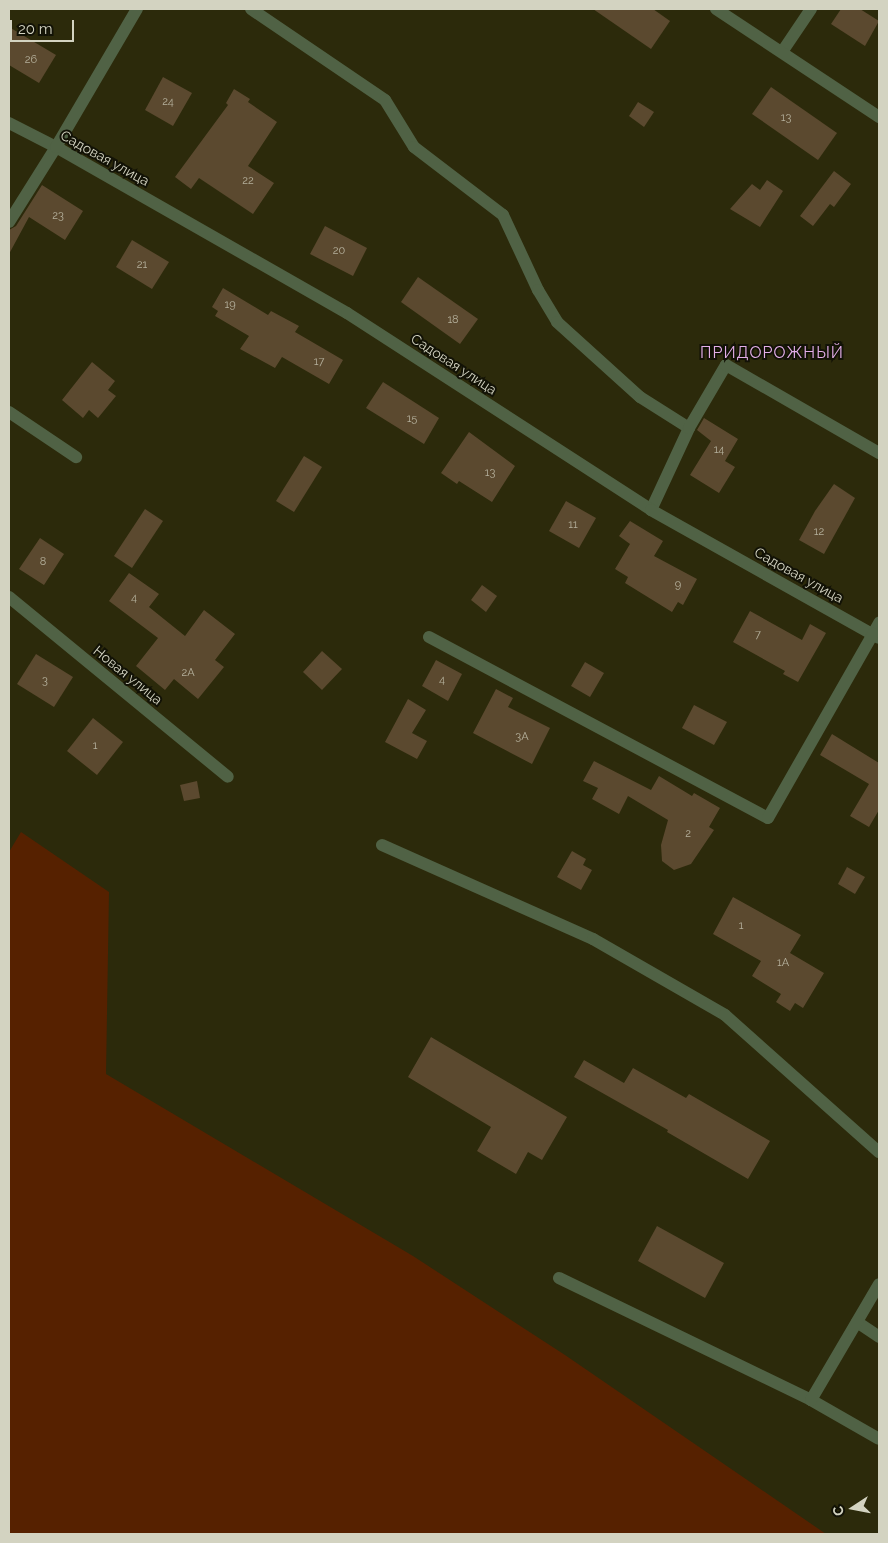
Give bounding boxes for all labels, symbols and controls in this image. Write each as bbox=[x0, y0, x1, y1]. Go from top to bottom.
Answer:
scale bar bbox=[12, 10, 76, 42]
text: 20 m bbox=[18, 20, 53, 38]
house number: 26 bbox=[25, 53, 37, 67]
house number: 24 bbox=[162, 95, 174, 109]
house number: 13 bbox=[781, 111, 791, 125]
street label: Садовая улица bbox=[58, 127, 152, 189]
house number: 22 bbox=[242, 174, 254, 188]
house number: 23 bbox=[52, 209, 64, 223]
house number: 20 bbox=[333, 244, 345, 258]
house number: 21 bbox=[137, 258, 147, 272]
house number: 19 bbox=[224, 298, 236, 312]
house number: 18 bbox=[447, 313, 459, 327]
street label: Садовая улица bbox=[408, 330, 500, 398]
district label: ПРИДОРОЖНЫЙ bbox=[699, 343, 845, 363]
house number: 17 bbox=[314, 355, 324, 369]
house number: 15 bbox=[407, 412, 417, 426]
house number: 14 bbox=[714, 443, 724, 457]
house number: 13 bbox=[485, 466, 495, 480]
house number: 11 bbox=[568, 518, 578, 532]
house number: 12 bbox=[814, 525, 824, 539]
street label: Садовая улица bbox=[752, 544, 846, 606]
house number: 8 bbox=[40, 555, 46, 569]
house number: 9 bbox=[675, 578, 681, 592]
house number: 4 bbox=[131, 591, 137, 605]
house number: 7 bbox=[755, 628, 761, 642]
street label: Новая улица bbox=[90, 642, 166, 708]
house number: 2А bbox=[181, 666, 195, 680]
house number: 4 bbox=[439, 673, 445, 687]
house number: 3 bbox=[42, 674, 48, 688]
house number: 3А bbox=[515, 730, 529, 744]
house number: 1 bbox=[93, 739, 97, 753]
house number: 2 bbox=[685, 827, 691, 841]
house number: 1 bbox=[739, 919, 743, 933]
house number: 1А bbox=[777, 956, 789, 970]
north arrow bbox=[828, 1483, 878, 1533]
text: С bbox=[830, 1505, 847, 1517]

